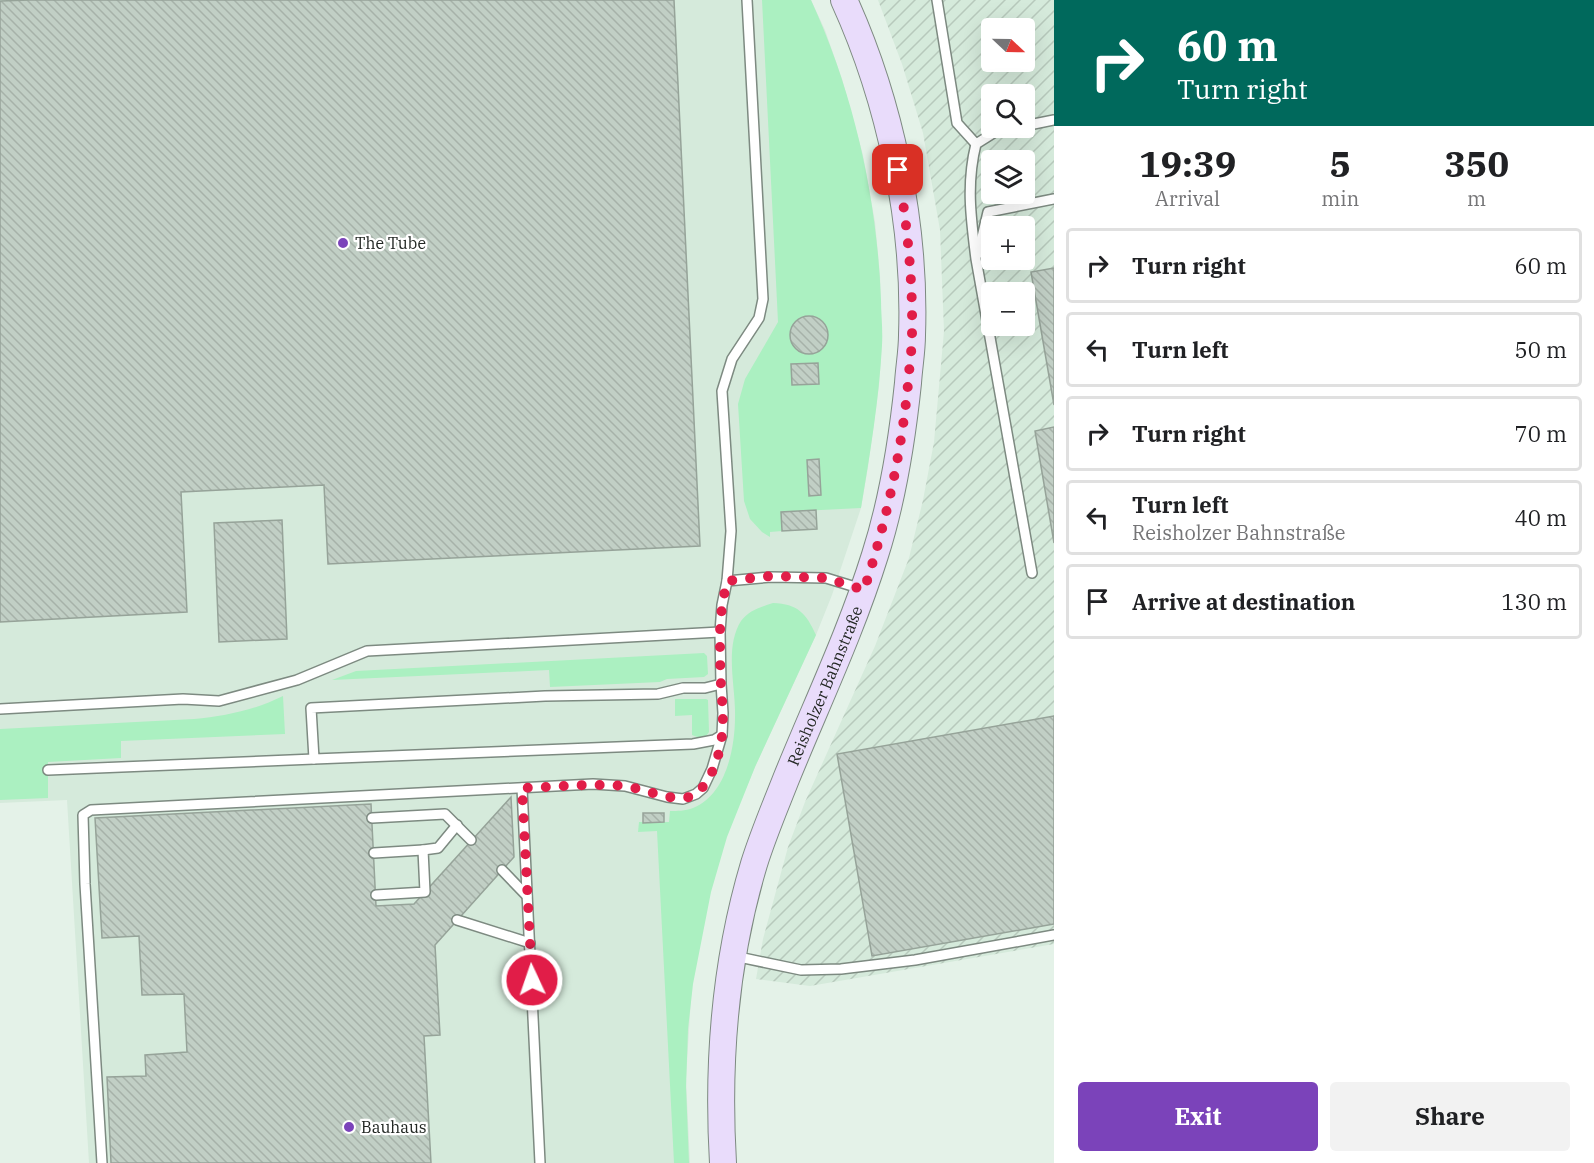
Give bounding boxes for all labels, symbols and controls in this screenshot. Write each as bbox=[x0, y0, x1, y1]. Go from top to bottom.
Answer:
north arrow bbox=[981, 18, 1035, 72]
map controls bbox=[981, 18, 1035, 336]
text: 60 m bbox=[1177, 18, 1278, 73]
icon: right bbox=[1078, 24, 1156, 102]
text: Turn right bbox=[1177, 71, 1308, 106]
button: search bbox=[981, 84, 1035, 138]
text: 19:39 bbox=[1139, 140, 1236, 187]
text: 5 bbox=[1329, 140, 1351, 187]
text: 350 bbox=[1444, 140, 1509, 187]
pin bbox=[872, 144, 923, 195]
button: layers bbox=[981, 150, 1035, 204]
icon: arrive bbox=[881, 153, 914, 186]
text: Arrival bbox=[1155, 185, 1220, 212]
text: min bbox=[1321, 185, 1359, 212]
text: m bbox=[1467, 185, 1486, 212]
button: + bbox=[981, 216, 1035, 270]
place label: The Tube bbox=[355, 233, 426, 253]
marker: The Tube bbox=[336, 236, 350, 250]
icon: right bbox=[1081, 249, 1114, 282]
text: Turn right bbox=[1132, 251, 1246, 280]
text: 60 m bbox=[1515, 251, 1567, 280]
button: − bbox=[981, 282, 1035, 336]
icon: left bbox=[1081, 333, 1114, 366]
text: Turn left bbox=[1132, 335, 1228, 364]
text: 50 m bbox=[1515, 335, 1567, 364]
icon: right bbox=[1081, 417, 1114, 450]
text: Turn right bbox=[1132, 419, 1246, 448]
text: 70 m bbox=[1515, 419, 1567, 448]
text: Turn left bbox=[1132, 490, 1228, 519]
icon: left bbox=[1081, 501, 1114, 534]
text: 40 m bbox=[1515, 503, 1567, 532]
text: Reisholzer Bahnstraße bbox=[1132, 519, 1345, 546]
icon: arrive bbox=[1081, 585, 1114, 618]
text: Arrive at destination bbox=[1132, 587, 1355, 616]
text: 130 m bbox=[1501, 587, 1567, 616]
street label: Reisholzer Bahnstraße bbox=[783, 603, 867, 768]
position arrow bbox=[500, 948, 564, 1012]
button: Exit bbox=[1078, 1082, 1318, 1151]
button: Share bbox=[1330, 1082, 1570, 1151]
place label: Bauhaus bbox=[361, 1117, 427, 1137]
marker: Bauhaus bbox=[342, 1120, 356, 1134]

